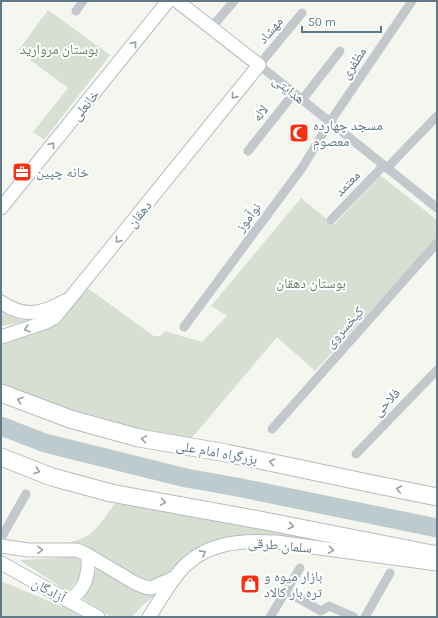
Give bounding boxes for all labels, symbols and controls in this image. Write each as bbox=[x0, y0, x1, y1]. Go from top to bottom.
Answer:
scale bar bbox=[302, 8, 381, 34]
street label: مهشاد bbox=[254, 13, 287, 47]
text: 50 m bbox=[308, 15, 336, 29]
park label: بوستان مروارید bbox=[20, 41, 98, 58]
one-way arrow bbox=[129, 42, 136, 49]
street label: مظفری bbox=[337, 44, 370, 83]
street label: هدایتی bbox=[269, 71, 308, 107]
street label: خانعلی bbox=[68, 86, 103, 124]
one-way arrow bbox=[232, 91, 239, 98]
street label: لاله bbox=[249, 102, 272, 125]
place label: مسجد چهارده معصوم bbox=[313, 117, 383, 151]
mosque icon: مسجد چهارده معصوم bbox=[288, 122, 310, 144]
one-way arrow bbox=[47, 143, 54, 150]
office icon: خانه چپین bbox=[11, 161, 33, 183]
place label: خانه چپین bbox=[36, 164, 89, 181]
street label: معتمد bbox=[331, 167, 364, 200]
street label: دهقان bbox=[123, 197, 156, 231]
street label: نوآموز bbox=[231, 199, 265, 236]
one-way arrow bbox=[115, 236, 122, 243]
park label: بوستان دهقان bbox=[276, 275, 346, 292]
street label: کیخسروی bbox=[321, 303, 368, 352]
one-way arrow bbox=[23, 324, 30, 333]
street label: فلاحی bbox=[369, 385, 404, 420]
one-way arrow bbox=[16, 397, 23, 405]
one-way arrow bbox=[141, 435, 147, 443]
street label: بزرگراه امام علی bbox=[175, 437, 259, 469]
one-way arrow bbox=[269, 458, 275, 466]
one-way arrow bbox=[34, 467, 41, 475]
one-way arrow bbox=[396, 486, 402, 494]
one-way arrow bbox=[160, 497, 166, 506]
one-way arrow bbox=[288, 522, 294, 530]
street label: سلمان طرقی bbox=[247, 534, 313, 557]
one-way arrow bbox=[327, 545, 334, 554]
one-way arrow bbox=[37, 546, 43, 555]
one-way arrow bbox=[199, 550, 206, 557]
place label: بازار میوه و تره بار کالاد bbox=[264, 568, 323, 601]
shop icon: بازار میوه و تره بار کالاد bbox=[239, 573, 261, 595]
street label: آزادگان bbox=[29, 574, 69, 607]

